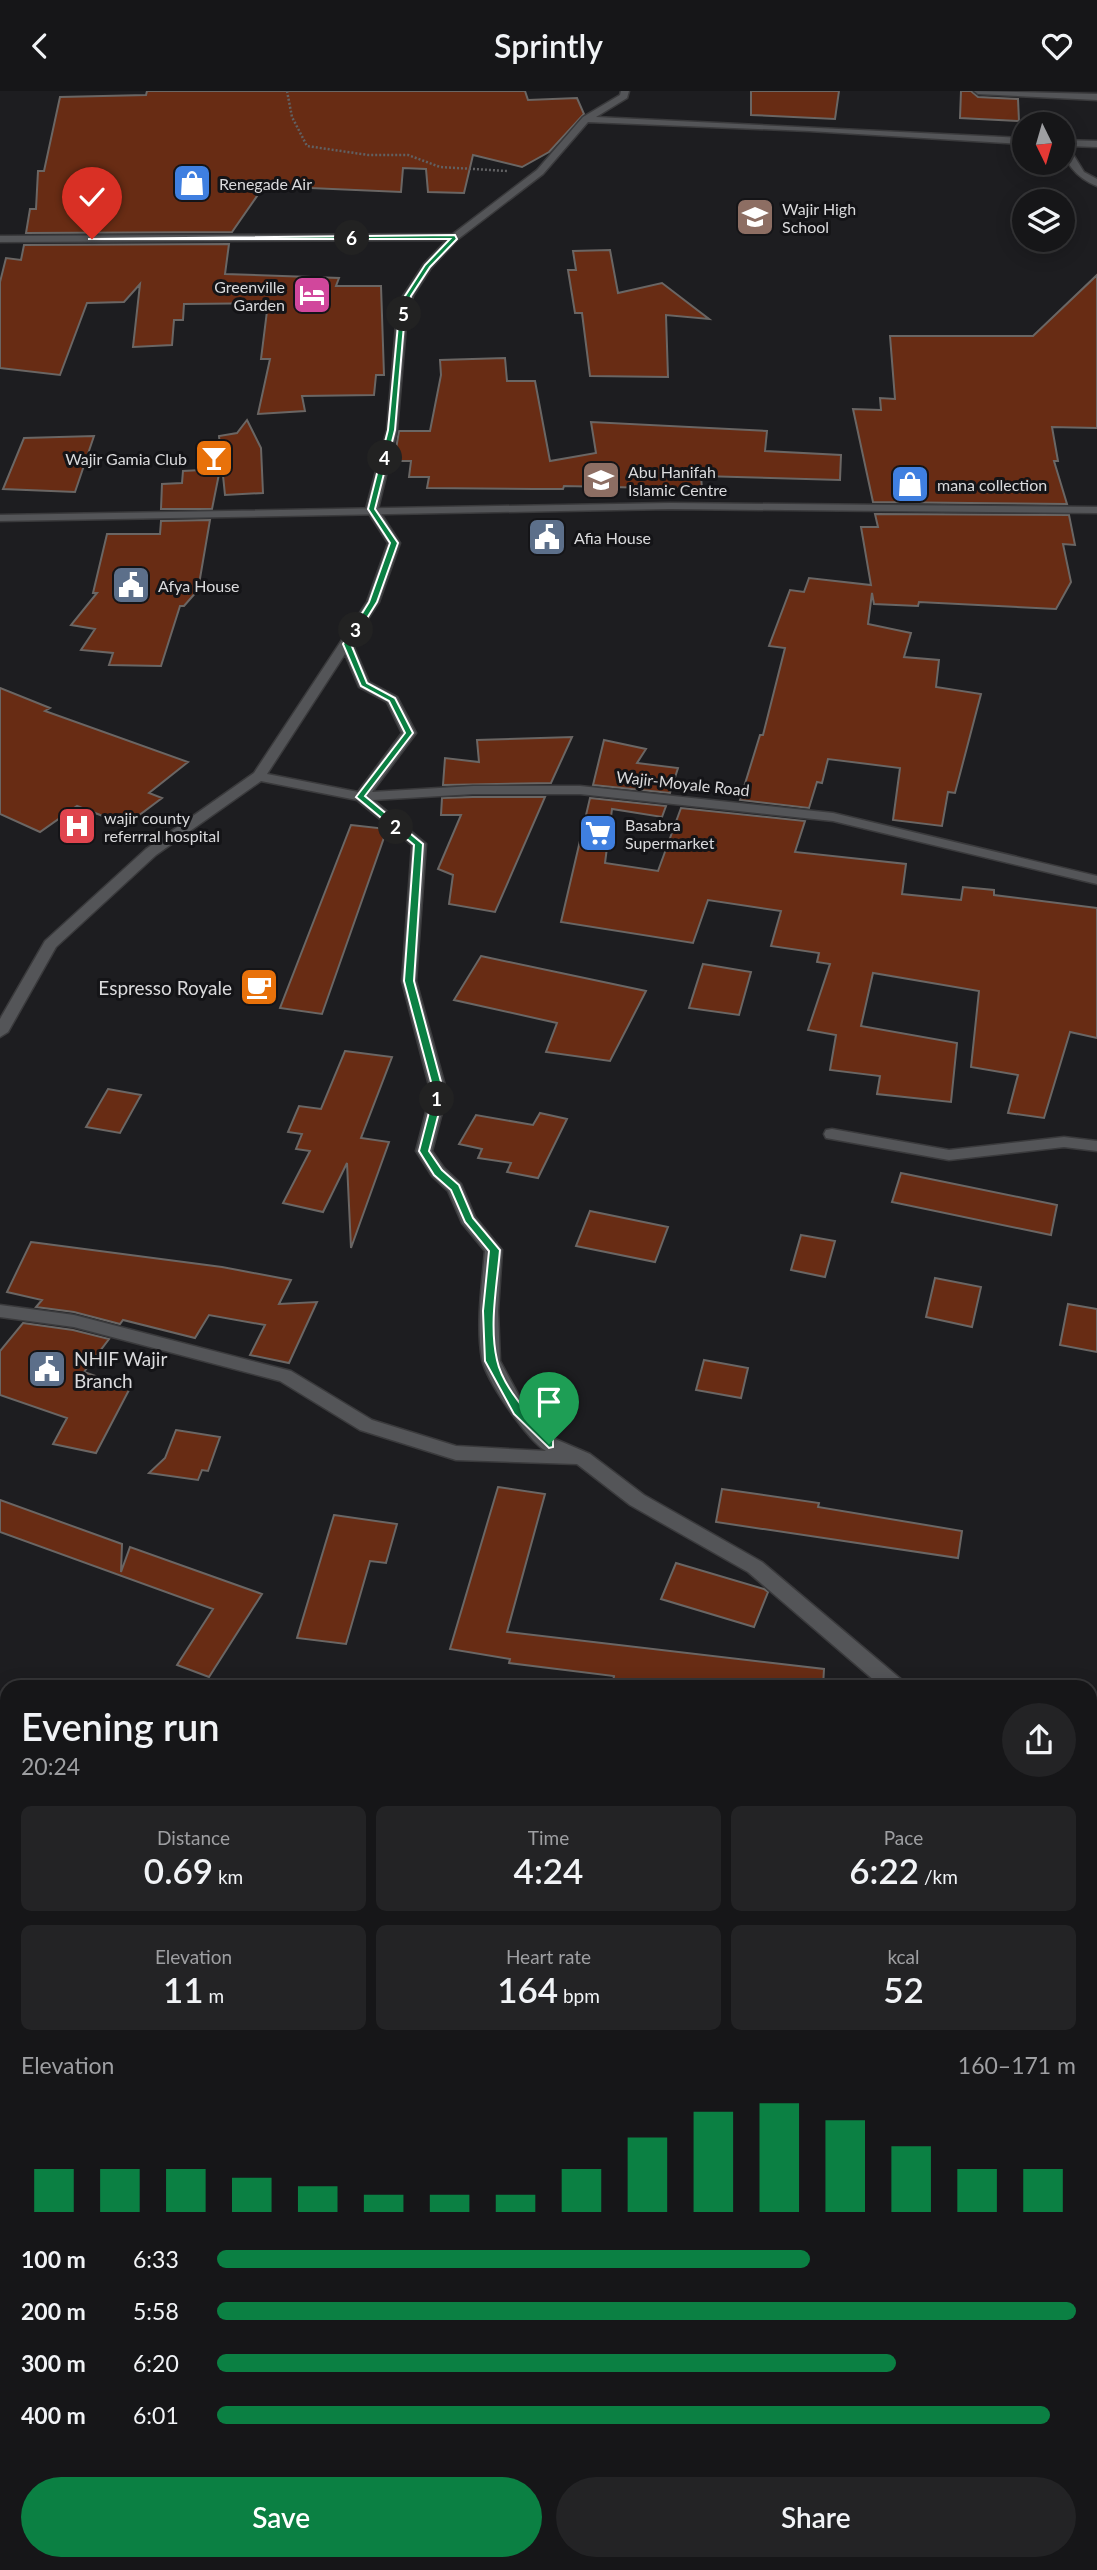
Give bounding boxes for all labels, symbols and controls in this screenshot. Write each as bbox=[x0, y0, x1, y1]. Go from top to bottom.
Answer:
text: Sprintly bbox=[494, 26, 603, 65]
icon: back bbox=[21, 27, 59, 65]
icon: heart bbox=[1038, 27, 1076, 65]
north arrow bbox=[1012, 112, 1074, 175]
map controls bbox=[1012, 112, 1075, 252]
shop icon: Renegade Air bbox=[171, 162, 213, 204]
pin bbox=[62, 167, 122, 239]
place label: Renegade Air bbox=[219, 174, 312, 193]
icon: check bbox=[73, 178, 111, 216]
button: layers bbox=[1012, 189, 1075, 252]
school or university icon: Wajir High School bbox=[734, 196, 776, 238]
place label: Wajir High School bbox=[782, 199, 856, 236]
pin: 6 bbox=[334, 221, 370, 255]
text: 6 bbox=[346, 226, 357, 249]
hotel icon: Greenville Garden bbox=[291, 274, 333, 316]
place label: Greenville Garden bbox=[214, 277, 285, 314]
pin: 5 bbox=[386, 297, 422, 332]
text: 5 bbox=[398, 302, 409, 325]
bar icon: Wajir Gamia Club bbox=[193, 437, 235, 479]
pin: 4 bbox=[368, 441, 402, 475]
text: 4 bbox=[379, 446, 390, 469]
place label: Wajir Gamia Club bbox=[65, 449, 187, 468]
school or university icon: Abu Hanifah Islamic Centre bbox=[580, 459, 622, 501]
place label: Abu Hanifah Islamic Centre bbox=[628, 462, 727, 499]
shop icon: mana collection bbox=[889, 463, 931, 505]
place label: mana collection bbox=[937, 475, 1047, 494]
public building icon: Afia House bbox=[526, 516, 568, 558]
place label: Afia House bbox=[574, 528, 651, 547]
public building icon: Afya House bbox=[110, 564, 152, 606]
place label: Afya House bbox=[158, 576, 240, 595]
pin: 3 bbox=[338, 613, 374, 647]
text: 3 bbox=[350, 618, 361, 641]
street label: Wajir-Moyale Road bbox=[615, 767, 751, 799]
hospital icon: wajir county referrral hospital bbox=[56, 805, 98, 847]
place label: wajir county referrral hospital bbox=[104, 808, 220, 845]
pin: 2 bbox=[378, 809, 414, 845]
supermarket icon: Basabra Supermarket bbox=[577, 812, 619, 854]
text: 2 bbox=[390, 815, 401, 838]
place label: Basabra Supermarket bbox=[625, 815, 715, 852]
cafe icon: Espresso Royale bbox=[238, 966, 280, 1008]
place label: Espresso Royale bbox=[98, 976, 232, 999]
pin: 1 bbox=[420, 1081, 454, 1117]
text: 1 bbox=[431, 1087, 442, 1110]
place label: NHIF Wajir Branch bbox=[74, 1347, 167, 1392]
public building icon: NHIF Wajir Branch bbox=[26, 1348, 68, 1390]
pin bbox=[519, 1372, 579, 1444]
icon: arrive bbox=[530, 1383, 568, 1421]
text: Evening run bbox=[21, 1703, 220, 1749]
button: share bbox=[1002, 1703, 1076, 1777]
text: 20:24 bbox=[21, 1752, 80, 1780]
text: Distance bbox=[157, 1826, 230, 1849]
text: Time bbox=[528, 1826, 569, 1849]
text: Pace bbox=[884, 1826, 923, 1849]
text: 0.69 bbox=[144, 1849, 213, 1891]
text: 4:24 bbox=[514, 1849, 583, 1891]
text: 6:22 bbox=[849, 1849, 919, 1891]
text: km bbox=[213, 1865, 243, 1888]
text: /km bbox=[919, 1865, 958, 1888]
text: Elevation bbox=[155, 1945, 232, 1968]
text: Heart rate bbox=[506, 1945, 591, 1968]
text: kcal bbox=[887, 1945, 920, 1968]
text: 11 bbox=[163, 1968, 204, 2010]
text: 164 bbox=[497, 1968, 558, 2010]
text: 52 bbox=[883, 1968, 924, 2010]
text: m bbox=[204, 1984, 224, 2007]
text: bpm bbox=[558, 1984, 600, 2007]
text: Elevation bbox=[21, 2051, 114, 2079]
text: 160–171 m bbox=[958, 2051, 1076, 2079]
text: 100 m bbox=[21, 2245, 86, 2273]
text: 6:33 bbox=[133, 2245, 179, 2273]
text: 200 m bbox=[21, 2297, 86, 2325]
text: 5:58 bbox=[133, 2297, 179, 2325]
text: 300 m bbox=[21, 2349, 86, 2377]
text: 6:20 bbox=[133, 2349, 179, 2377]
text: 400 m bbox=[21, 2401, 86, 2429]
text: 6:01 bbox=[133, 2401, 179, 2429]
button: Save bbox=[21, 2477, 542, 2557]
button: Share bbox=[556, 2477, 1076, 2557]

